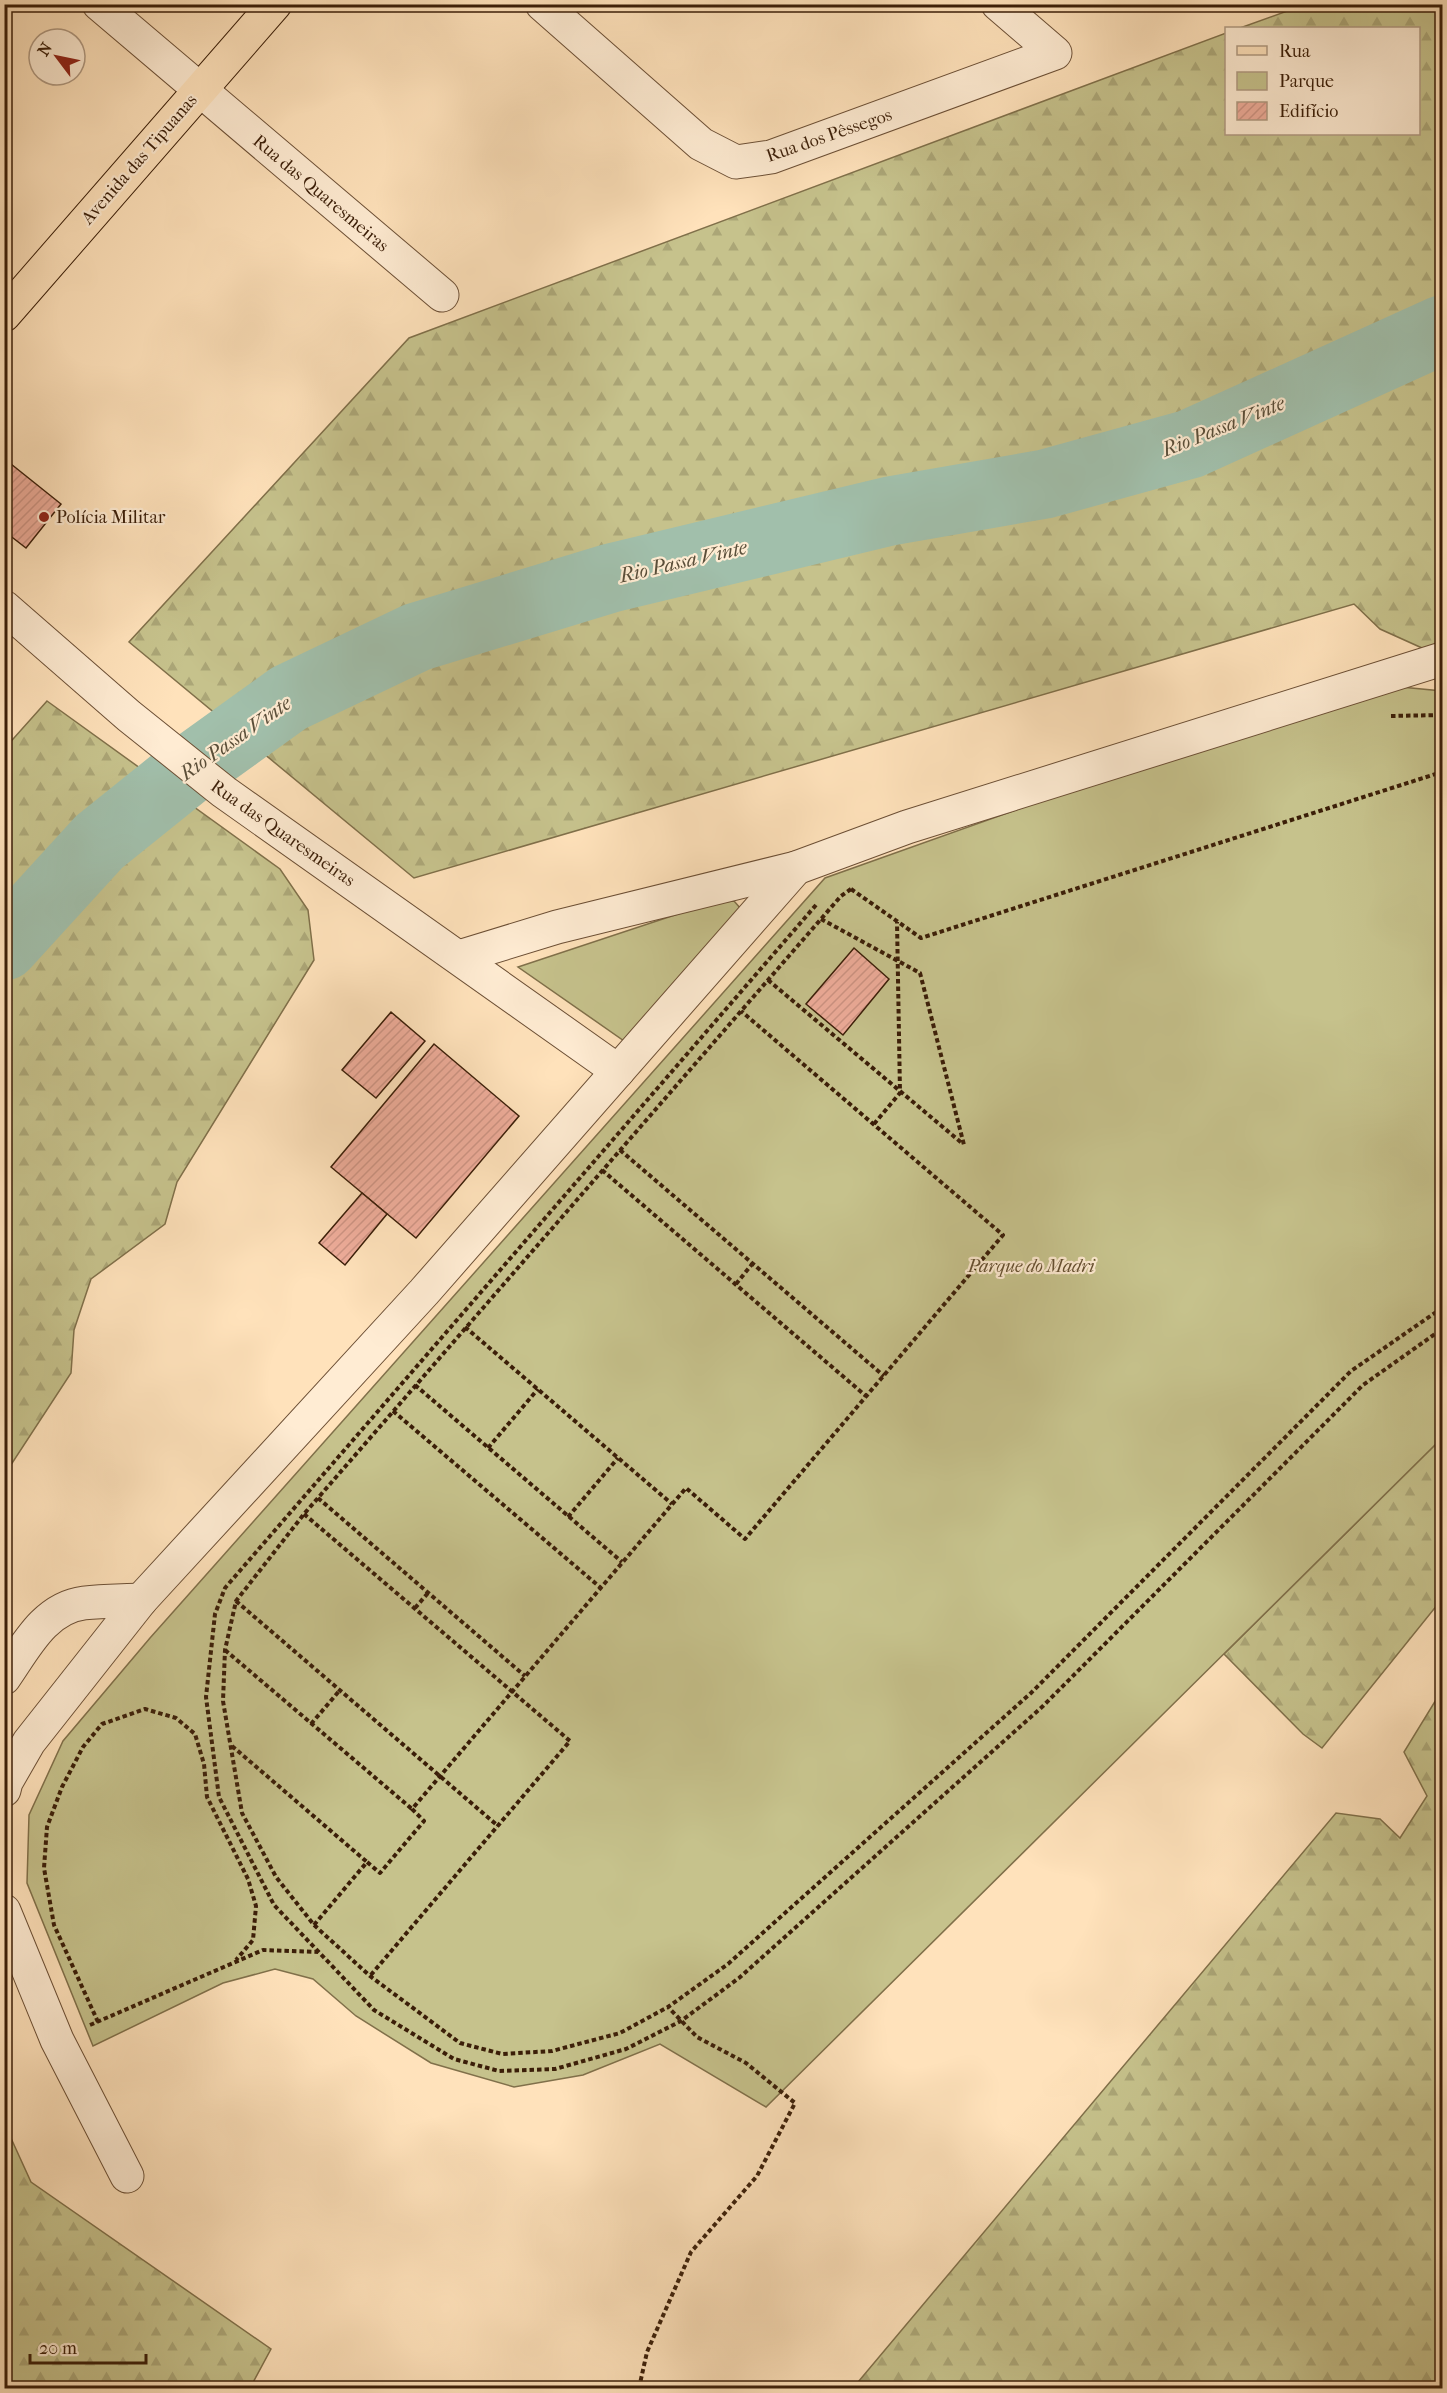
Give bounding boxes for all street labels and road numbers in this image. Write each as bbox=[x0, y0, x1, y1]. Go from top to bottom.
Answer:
street label: Avenida das Tipuanas bbox=[76, 90, 202, 230]
street label: Rua dos Pêssegos bbox=[764, 104, 895, 167]
street label: Rua das Quaresmeiras bbox=[248, 130, 393, 257]
street label: Rua das Quaresmeiras bbox=[207, 776, 359, 891]

